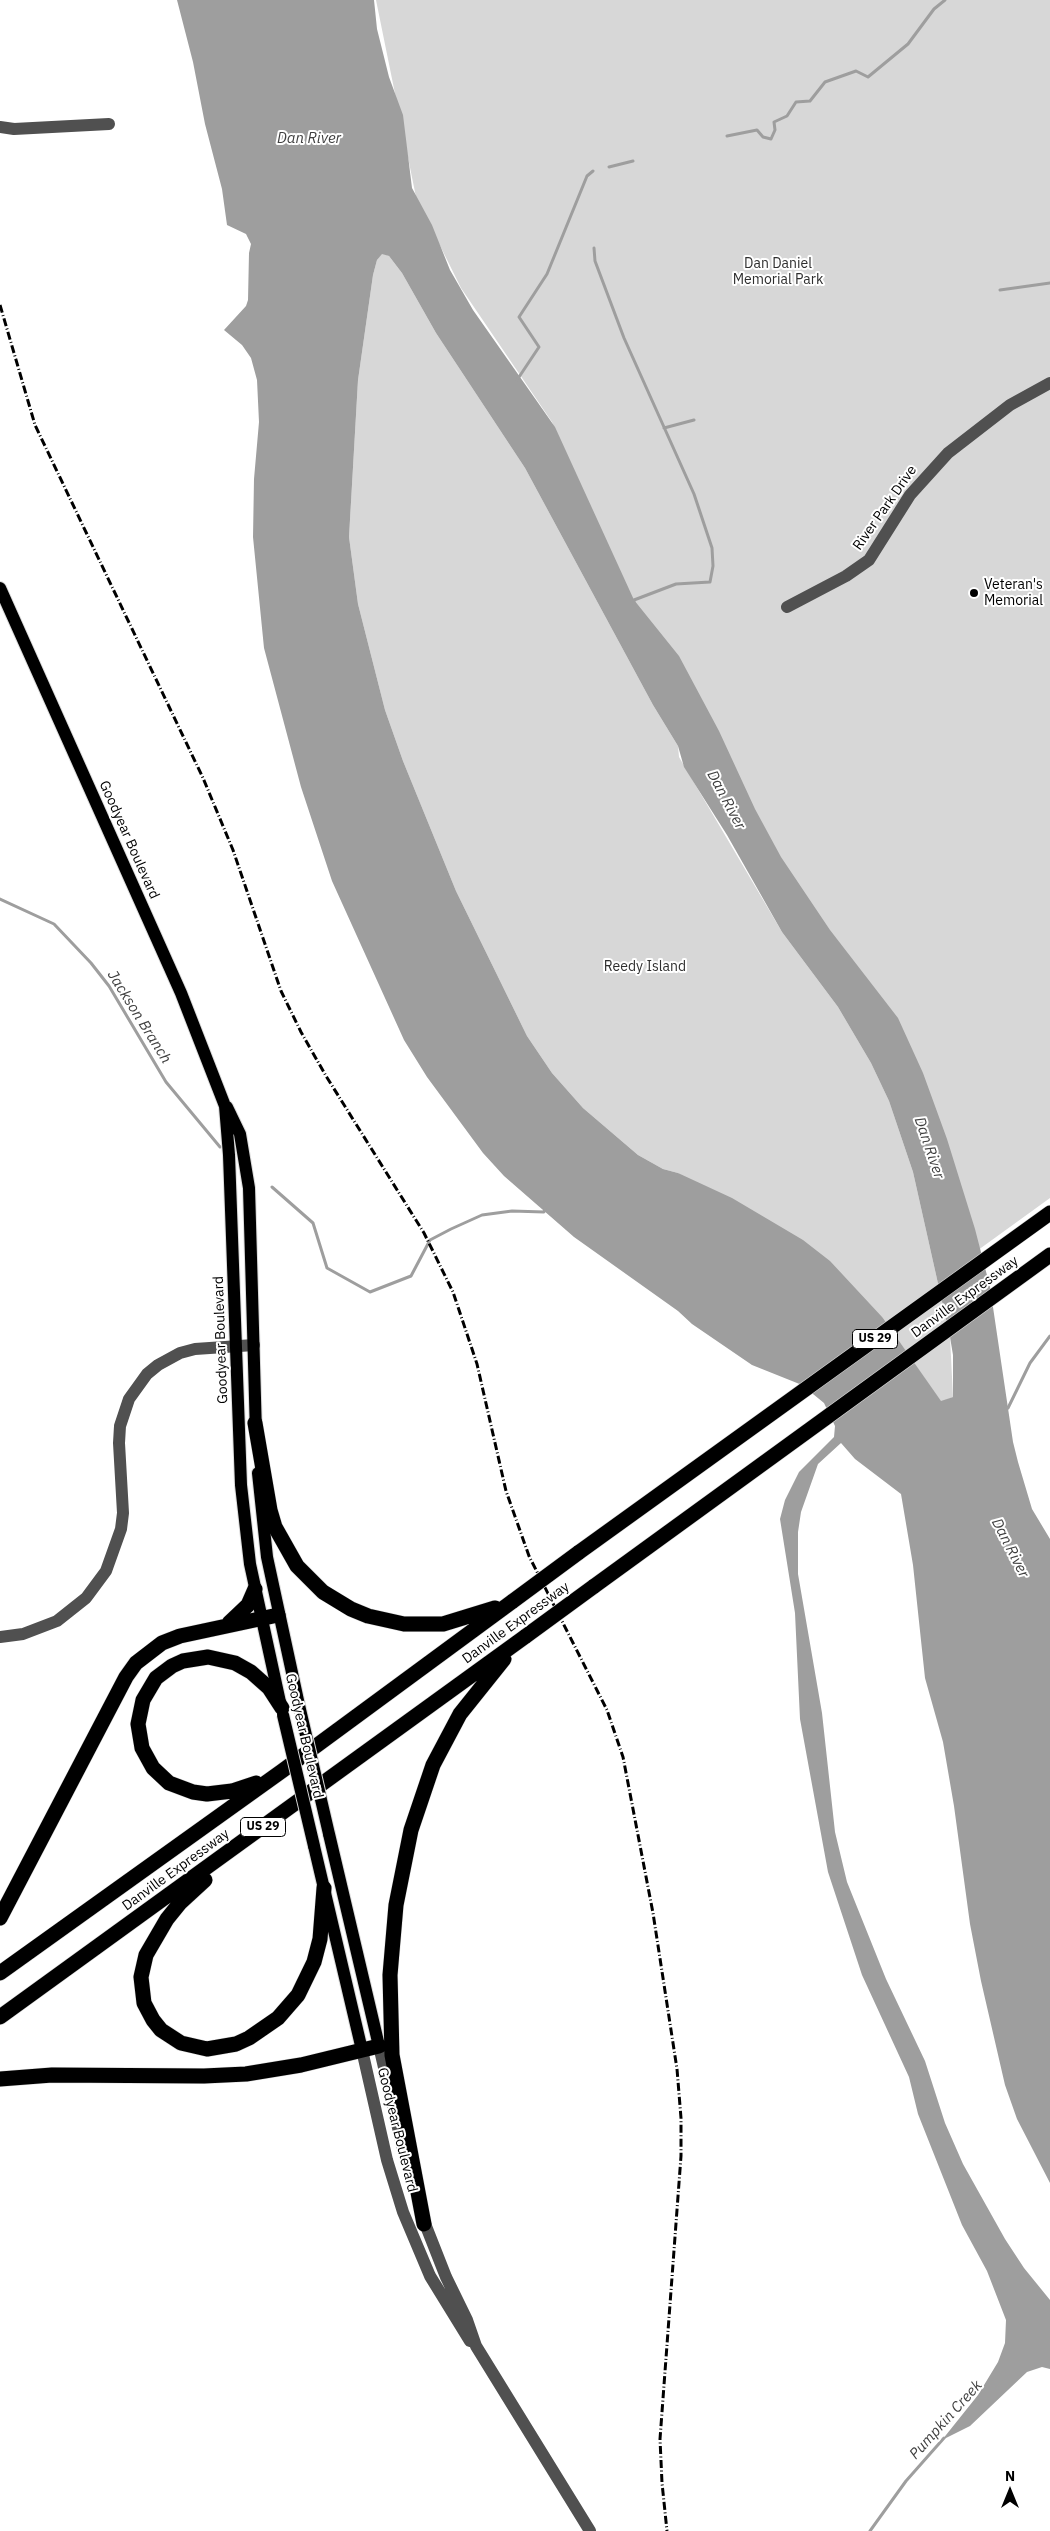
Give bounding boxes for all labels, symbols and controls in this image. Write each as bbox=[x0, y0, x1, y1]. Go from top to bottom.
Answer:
water label: Dan River bbox=[277, 130, 341, 148]
park label: Dan Daniel Memorial Park bbox=[733, 256, 823, 288]
street label: River Park Drive bbox=[850, 462, 920, 554]
place label: Veteran's Memorial bbox=[984, 577, 1043, 610]
marker: Veteran's Memorial bbox=[968, 587, 980, 599]
water label: Dan River bbox=[703, 767, 749, 833]
street label: Goodyear Boulevard bbox=[95, 778, 163, 902]
park label: Reedy Island bbox=[604, 959, 686, 975]
water label: Jackson Branch bbox=[103, 967, 175, 1067]
water label: Dan River bbox=[910, 1115, 948, 1181]
street label: Danville Expressway bbox=[908, 1253, 1022, 1341]
street label: Goodyear Boulevard bbox=[210, 1276, 232, 1404]
road number: US 29 bbox=[852, 1330, 898, 1348]
water label: Dan River bbox=[987, 1515, 1033, 1581]
street label: Danville Expressway bbox=[459, 1579, 573, 1667]
street label: Goodyear Boulevard bbox=[281, 1672, 327, 1800]
road number: US 29 bbox=[240, 1818, 286, 1836]
street label: Danville Expressway bbox=[119, 1826, 233, 1914]
street label: Goodyear Boulevard bbox=[373, 2066, 421, 2194]
water label: Pumpkin Creek bbox=[906, 2377, 986, 2463]
north arrow bbox=[985, 2466, 1035, 2516]
text: N bbox=[1005, 2467, 1015, 2485]

